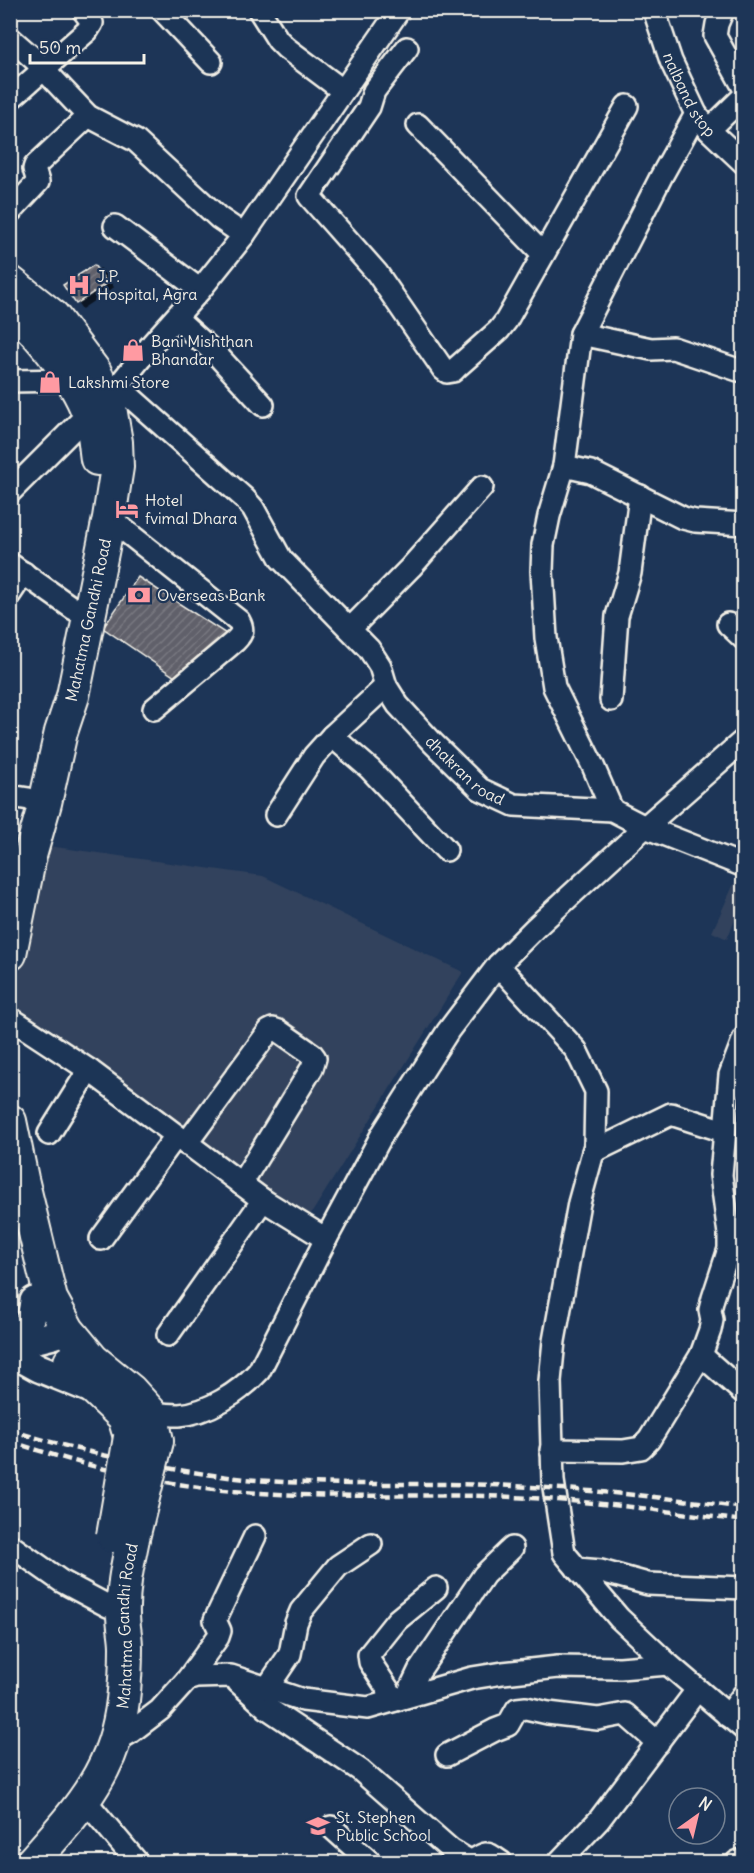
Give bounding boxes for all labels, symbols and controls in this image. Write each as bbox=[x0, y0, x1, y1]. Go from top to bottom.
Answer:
scale bar bbox=[30, 27, 144, 65]
text: 50 m bbox=[39, 36, 81, 59]
street label: nalband stop bbox=[659, 50, 720, 141]
place label: J.P. Hospital, Agra bbox=[97, 266, 197, 304]
hospital icon: J.P. Hospital, Agra bbox=[66, 272, 92, 298]
place label: Bani Mishthan Bhandar bbox=[151, 331, 253, 369]
shop icon: Bani Mishthan Bhandar bbox=[120, 337, 146, 363]
shop icon: Lakshmi Store bbox=[37, 369, 63, 395]
place label: Lakshmi Store bbox=[68, 372, 170, 392]
place label: Hotel fvimal Dhara bbox=[145, 490, 237, 528]
hotel icon: Hotel fvimal Dhara bbox=[114, 496, 140, 522]
street label: Mahatma Gandhi Road bbox=[61, 537, 115, 703]
bank icon: Overseas Bank bbox=[126, 582, 152, 608]
place label: Overseas Bank bbox=[157, 585, 265, 605]
street label: dhakran road bbox=[421, 731, 508, 809]
street label: Mahatma Gandhi Road bbox=[112, 1541, 142, 1710]
north arrow bbox=[667, 1786, 727, 1846]
text: N bbox=[695, 1792, 716, 1815]
place label: St. Stephen Public School bbox=[336, 1807, 431, 1845]
school or university icon: St. Stephen Public School bbox=[305, 1813, 331, 1839]

